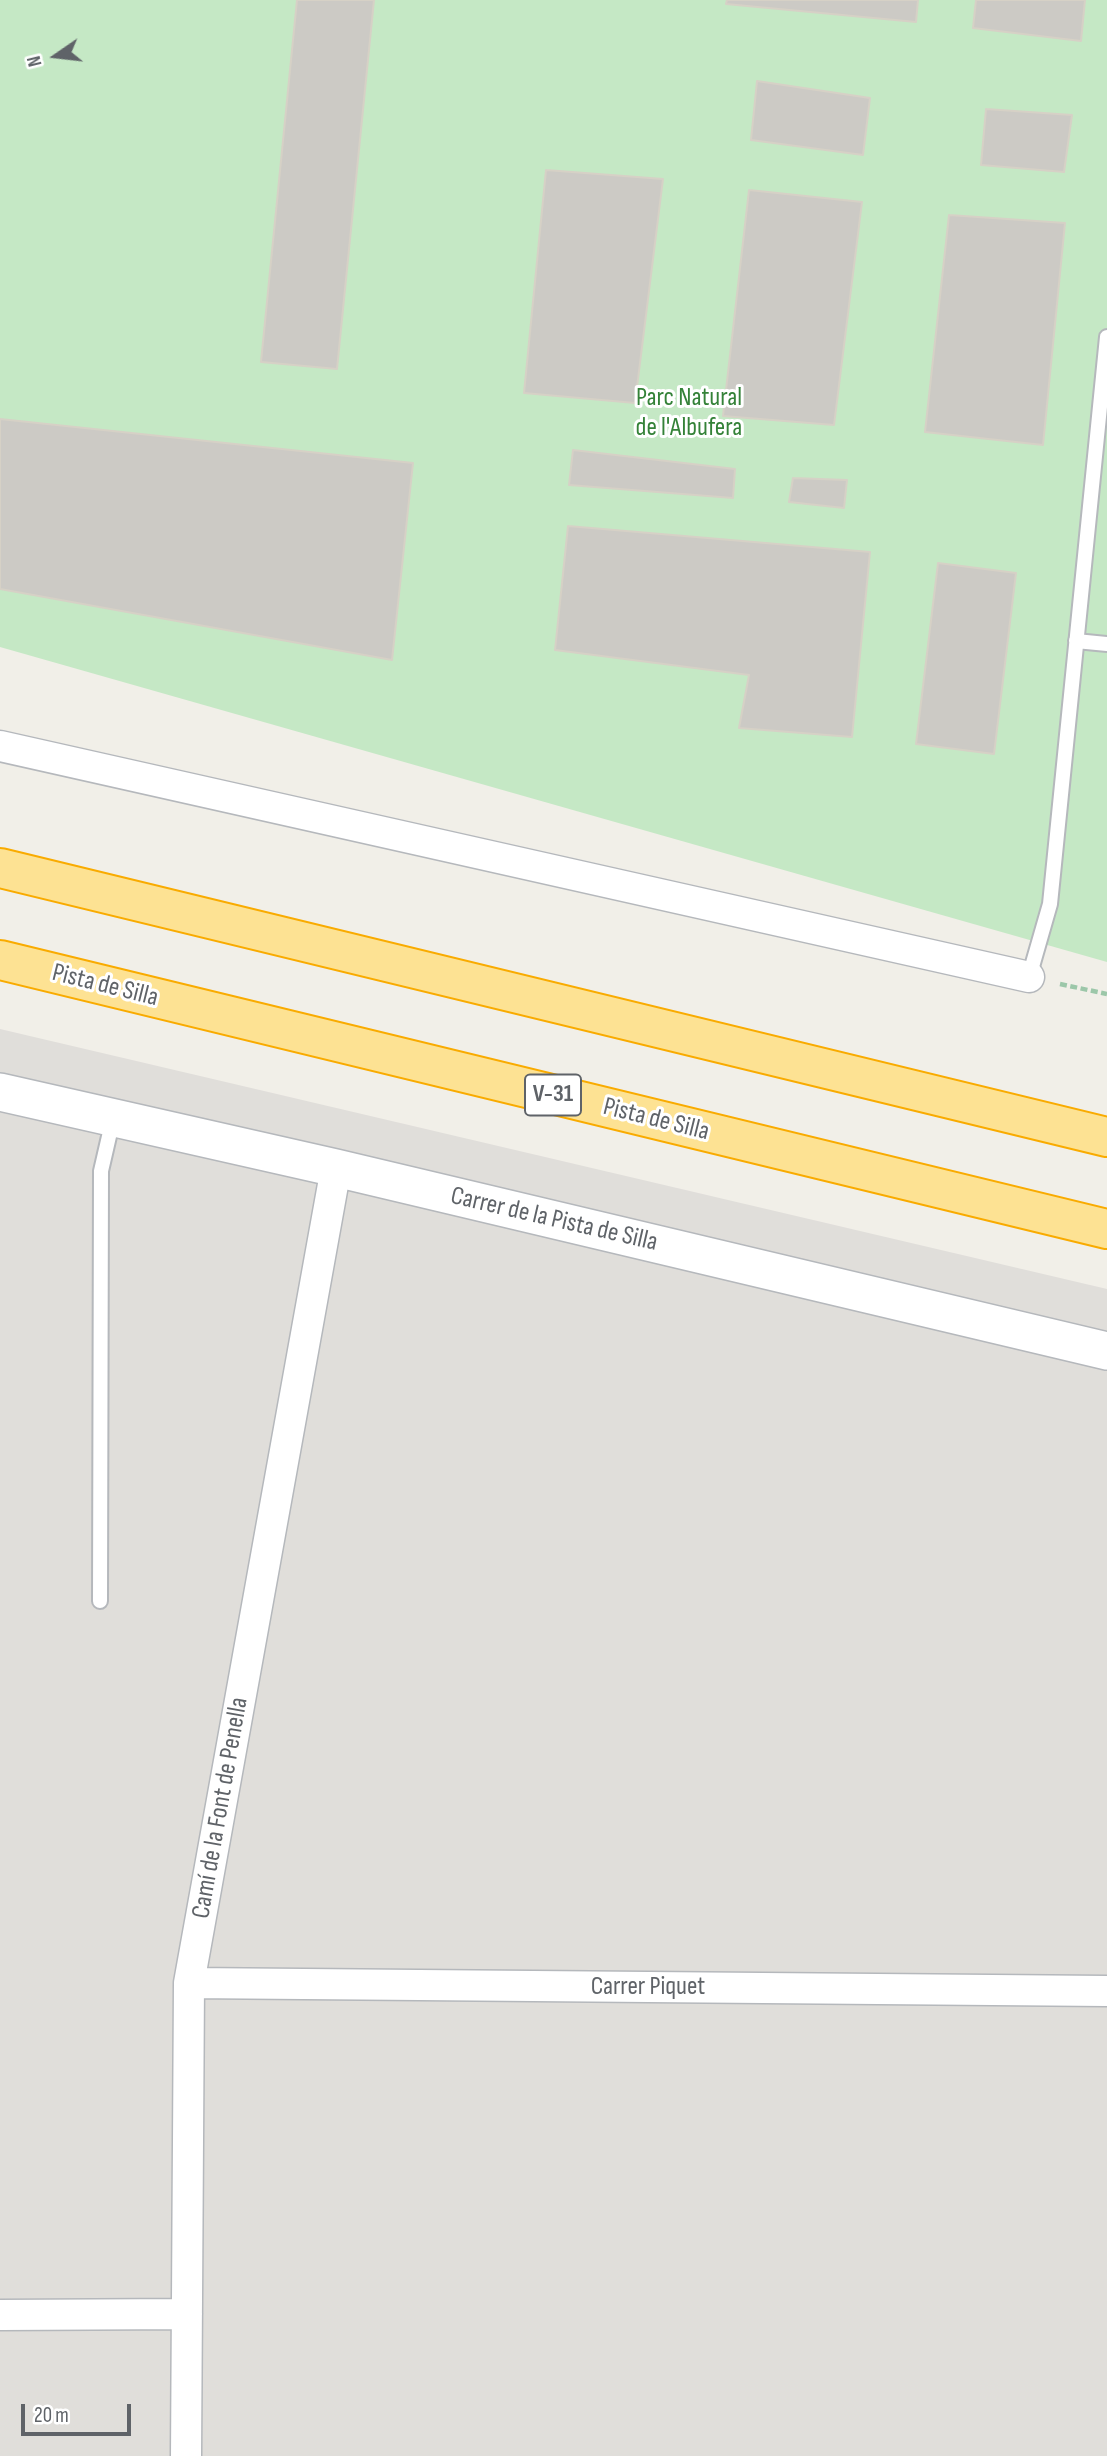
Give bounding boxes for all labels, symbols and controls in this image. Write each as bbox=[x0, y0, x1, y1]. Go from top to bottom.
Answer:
north arrow bbox=[21, 21, 91, 91]
text: N bbox=[23, 53, 48, 69]
park label: Parc Natural de l'Albufera bbox=[636, 382, 742, 444]
street label: Pista de Silla bbox=[49, 958, 161, 1014]
road number: V-31 bbox=[525, 1074, 581, 1115]
street label: Pista de Silla bbox=[600, 1092, 712, 1148]
street label: Carrer de la Pista de Silla bbox=[448, 1181, 660, 1259]
street label: Camí de la Font de Penella bbox=[186, 1695, 256, 1921]
street label: Carrer Piquet bbox=[591, 1971, 705, 2003]
scale bar bbox=[24, 2390, 135, 2434]
text: 20 m bbox=[34, 2403, 69, 2428]

